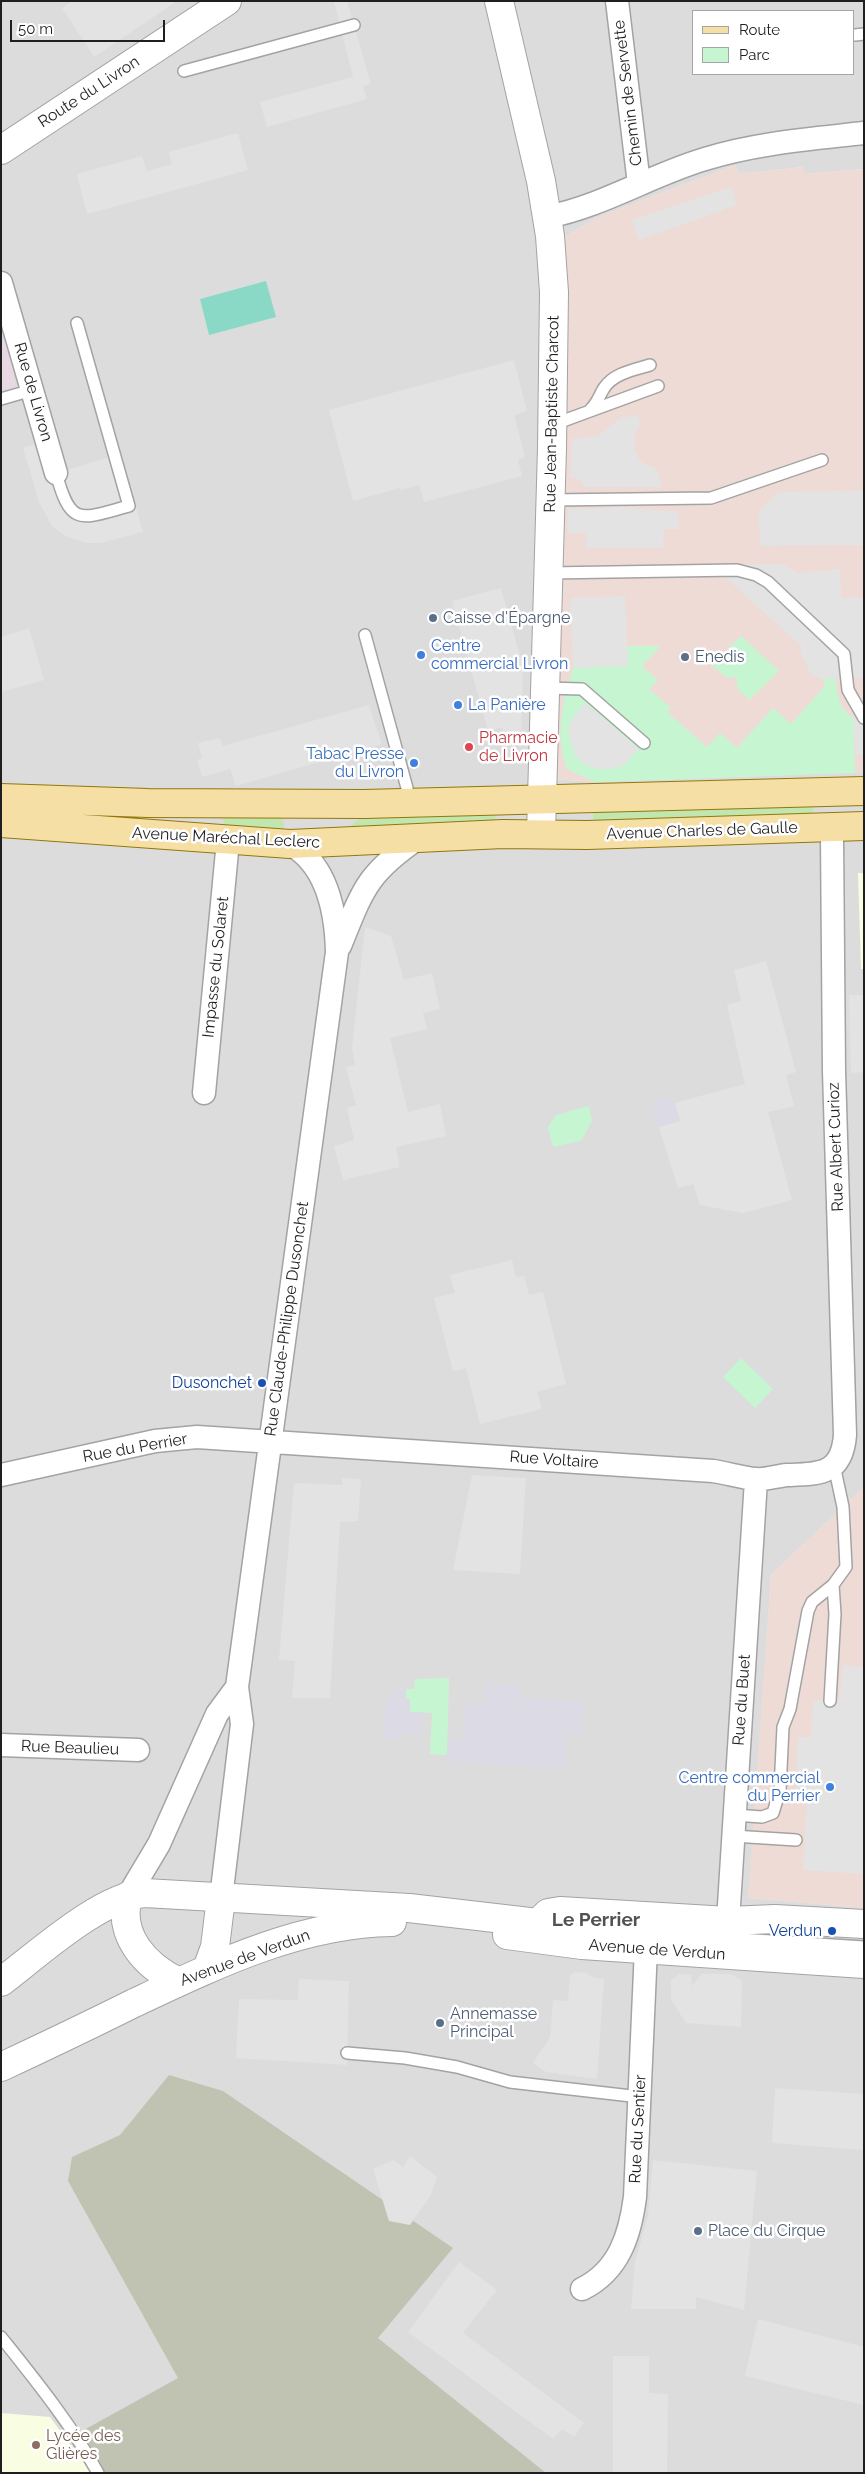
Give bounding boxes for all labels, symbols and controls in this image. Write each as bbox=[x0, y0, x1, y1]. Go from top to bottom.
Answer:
scale bar bbox=[12, 10, 168, 42]
legend bbox=[692, 10, 855, 75]
street label: Chemin de Servette bbox=[610, 19, 646, 167]
text: 50 m bbox=[18, 20, 53, 38]
text: Route bbox=[739, 21, 780, 39]
text: Parc bbox=[739, 46, 770, 64]
street label: Route du Livron bbox=[35, 52, 143, 132]
street label: Rue Jean-Baptiste Charcot bbox=[541, 315, 563, 513]
street label: Rue de Livron bbox=[10, 340, 56, 444]
place label: Caisse d'Épargne bbox=[443, 608, 570, 628]
marker: Caisse d'Épargne bbox=[427, 612, 439, 624]
place label: Centre commercial Livron bbox=[431, 636, 568, 674]
place label: Enedis bbox=[695, 647, 745, 667]
marker: Centre commercial Livron bbox=[415, 649, 427, 661]
marker: Enedis bbox=[679, 651, 691, 663]
place label: La Panière bbox=[468, 695, 546, 715]
marker: La Panière bbox=[452, 699, 464, 711]
place label: Pharmacie de Livron bbox=[479, 728, 558, 766]
marker: Pharmacie de Livron bbox=[463, 741, 475, 753]
place label: Tabac Presse du Livron bbox=[306, 744, 404, 782]
marker: Tabac Presse du Livron bbox=[408, 757, 420, 769]
street label: Avenue Charles de Gaulle bbox=[606, 818, 798, 844]
street label: Avenue Maréchal Leclerc bbox=[132, 823, 320, 853]
street label: Impasse du Solaret bbox=[199, 895, 233, 1039]
street label: Rue Albert Curioz bbox=[824, 1082, 848, 1212]
street label: Rue Claude-Philippe Dusonchet bbox=[261, 1200, 313, 1438]
place label: Dusonchet bbox=[172, 1373, 252, 1393]
marker: Dusonchet bbox=[256, 1377, 268, 1389]
street label: Rue du Perrier bbox=[81, 1429, 189, 1467]
street label: Rue Voltaire bbox=[509, 1447, 599, 1473]
street label: Rue du Buet bbox=[729, 1654, 755, 1746]
street label: Rue Beaulieu bbox=[21, 1737, 119, 1759]
place label: Centre commercial du Perrier bbox=[678, 1768, 820, 1806]
marker: Centre commercial du Perrier bbox=[824, 1781, 836, 1793]
district label: Le Perrier bbox=[552, 1909, 640, 1931]
place label: Verdun bbox=[769, 1921, 822, 1941]
marker: Verdun bbox=[826, 1925, 838, 1937]
street label: Avenue de Verdun bbox=[177, 1926, 313, 1990]
street label: Avenue de Verdun bbox=[588, 1936, 726, 1964]
place label: Annemasse Principal bbox=[450, 2004, 537, 2042]
marker: Annemasse Principal bbox=[434, 2017, 446, 2029]
street label: Rue du Sentier bbox=[626, 2074, 650, 2184]
place label: Place du Cirque bbox=[708, 2221, 825, 2241]
marker: Place du Cirque bbox=[692, 2225, 704, 2237]
place label: Lycée des Glières bbox=[46, 2426, 121, 2464]
marker: Lycée des Glières bbox=[30, 2439, 42, 2451]

